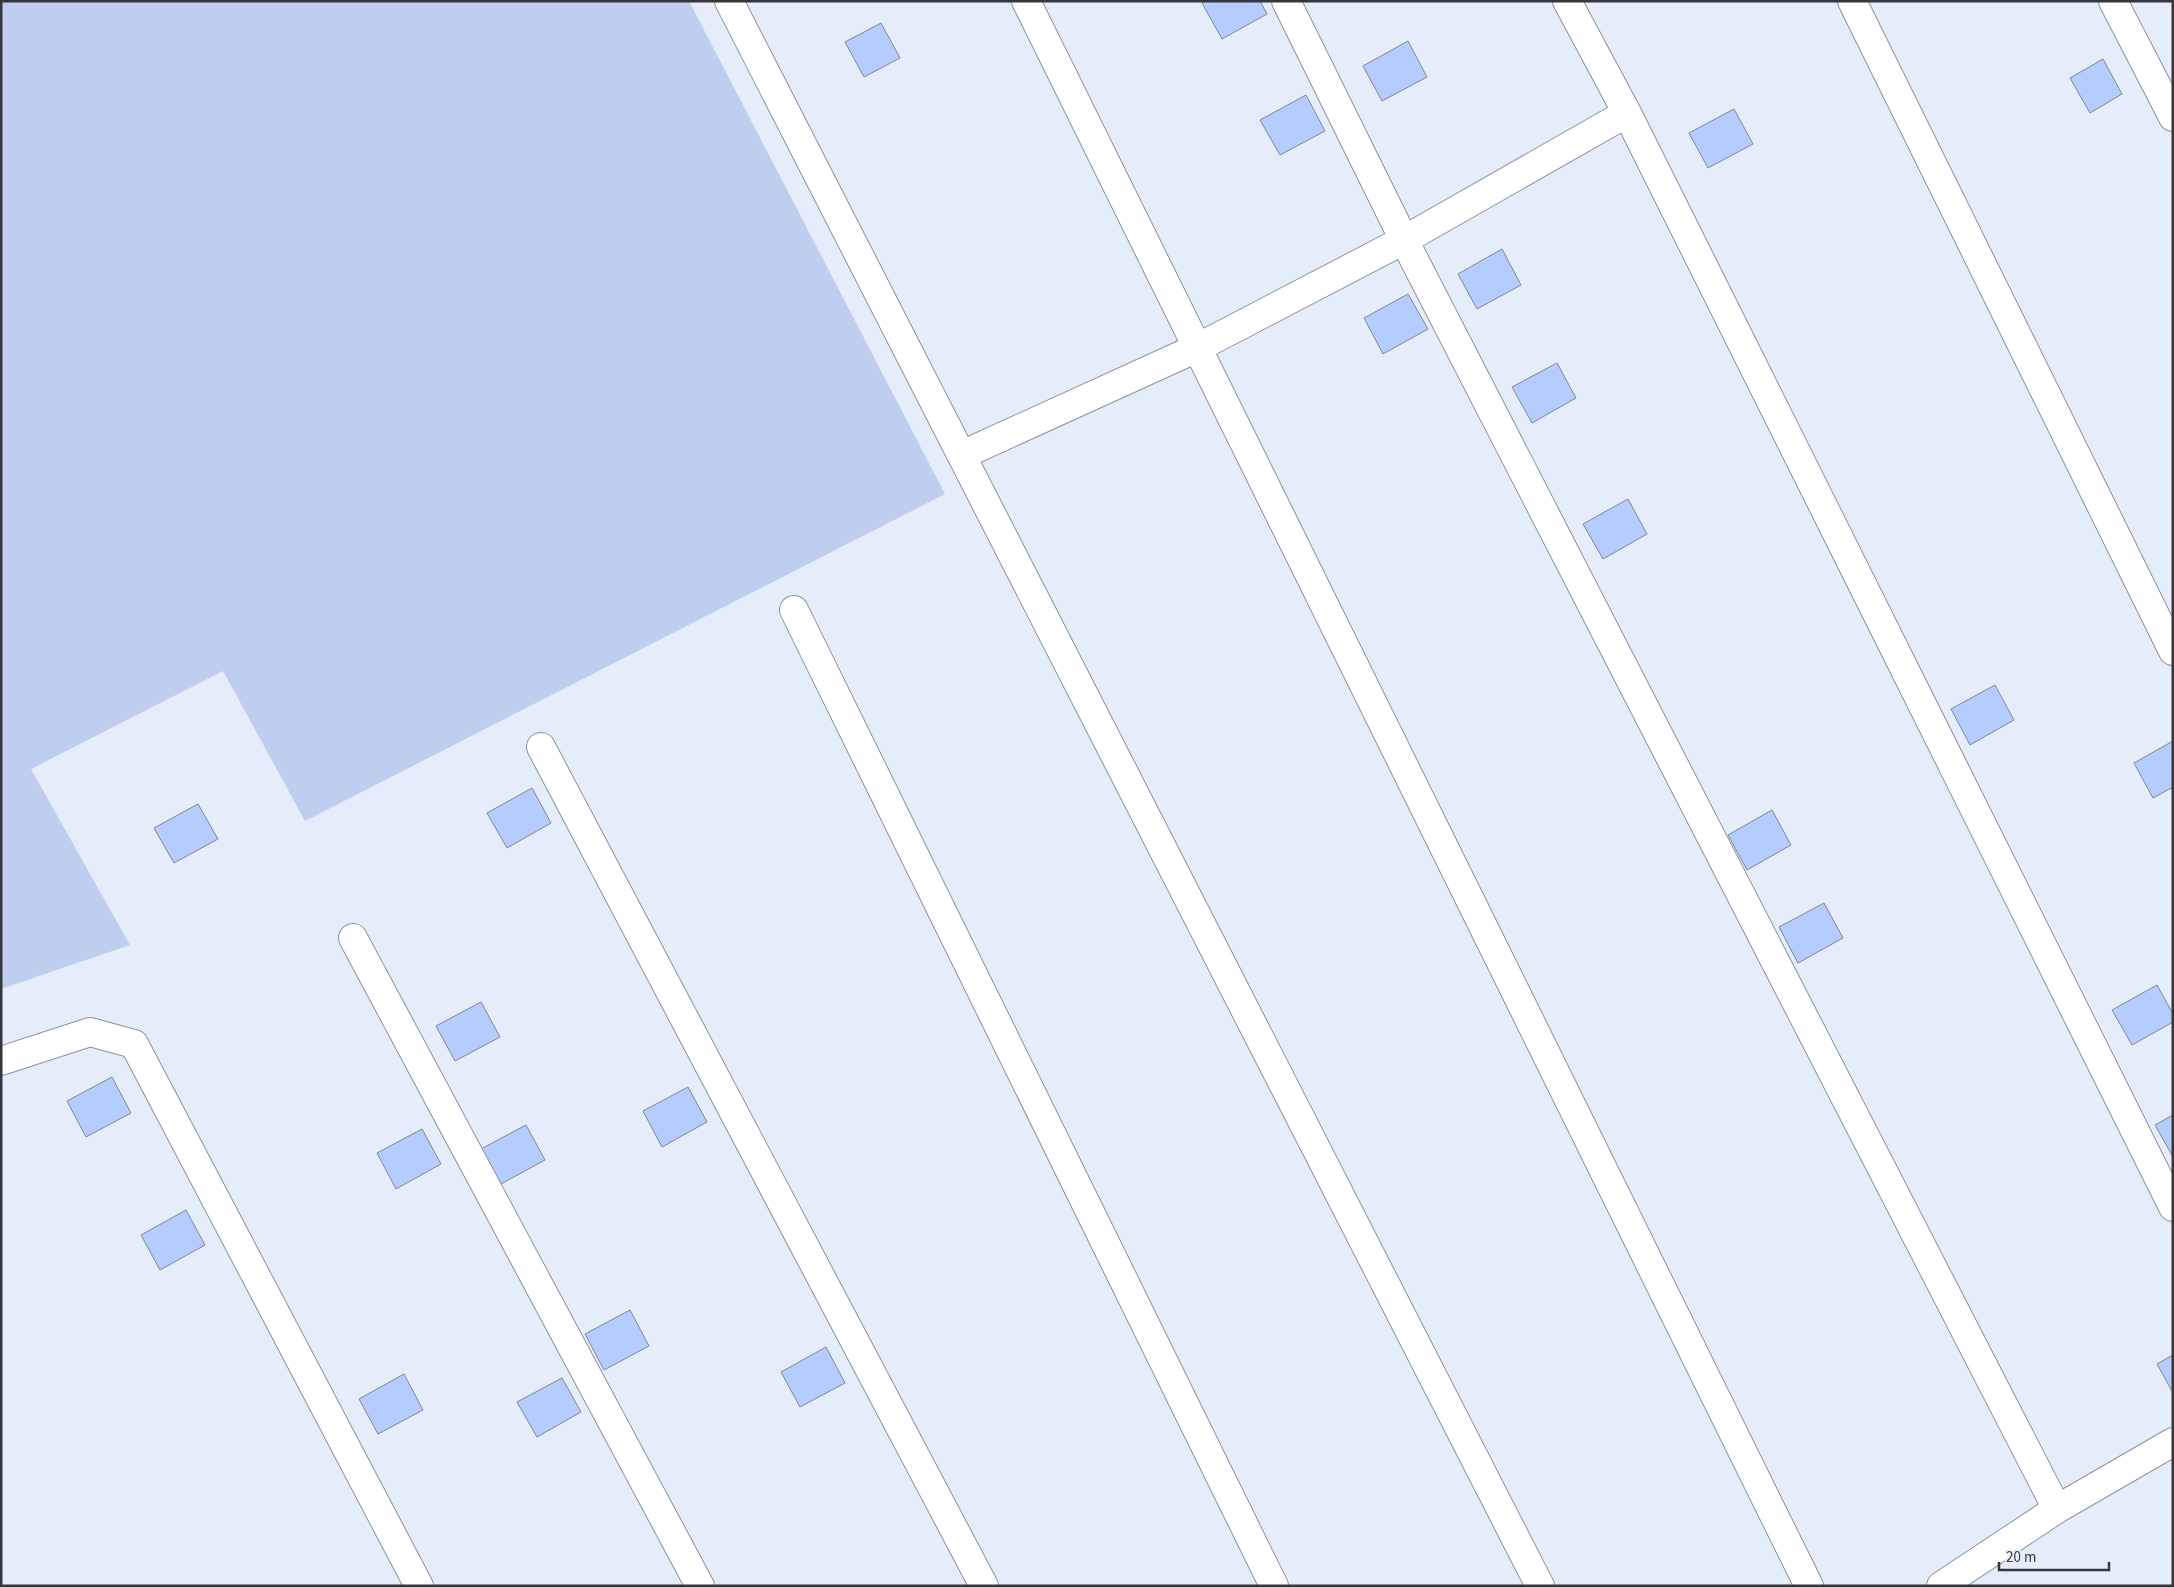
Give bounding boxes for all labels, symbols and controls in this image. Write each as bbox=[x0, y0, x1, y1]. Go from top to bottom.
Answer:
scale bar bbox=[1999, 1540, 2109, 1572]
text: 20 m bbox=[2006, 1547, 2036, 1568]

